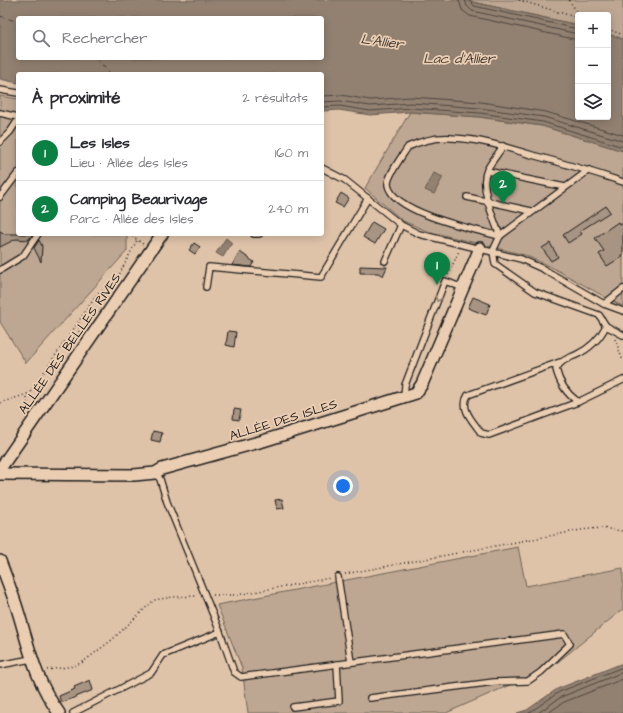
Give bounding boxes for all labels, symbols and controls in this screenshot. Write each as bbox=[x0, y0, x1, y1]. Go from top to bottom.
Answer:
map controls bbox=[575, 12, 611, 120]
button: + bbox=[575, 12, 611, 48]
search box bbox=[16, 16, 324, 60]
icon: search bbox=[30, 27, 52, 49]
text: Rechercher bbox=[62, 28, 147, 49]
water label: L'Allier bbox=[359, 29, 406, 55]
button: − bbox=[575, 48, 611, 84]
water label: Lac d'Allier bbox=[423, 49, 496, 69]
button: layers bbox=[575, 84, 611, 120]
text: À proximité bbox=[32, 86, 121, 110]
text: 2 résultats bbox=[242, 89, 308, 107]
text: Les Isles bbox=[70, 133, 130, 154]
text: 1 bbox=[44, 144, 46, 162]
text: 160 m bbox=[275, 144, 308, 162]
text: Lieu · Allée des Isles bbox=[70, 154, 188, 172]
pin: 2 bbox=[490, 171, 516, 204]
text: Camping Beaurivage bbox=[70, 189, 208, 210]
text: 2 bbox=[41, 200, 49, 218]
text: 240 m bbox=[268, 200, 308, 218]
text: Parc · Allée des Isles bbox=[70, 210, 194, 228]
pin: 1 bbox=[424, 252, 450, 285]
street label: ALLÉE DES BELLES RIVES bbox=[14, 270, 125, 418]
one-way arrow bbox=[434, 296, 442, 303]
street label: ALLÉE DES ISLES bbox=[227, 395, 339, 445]
your location bbox=[333, 476, 353, 496]

